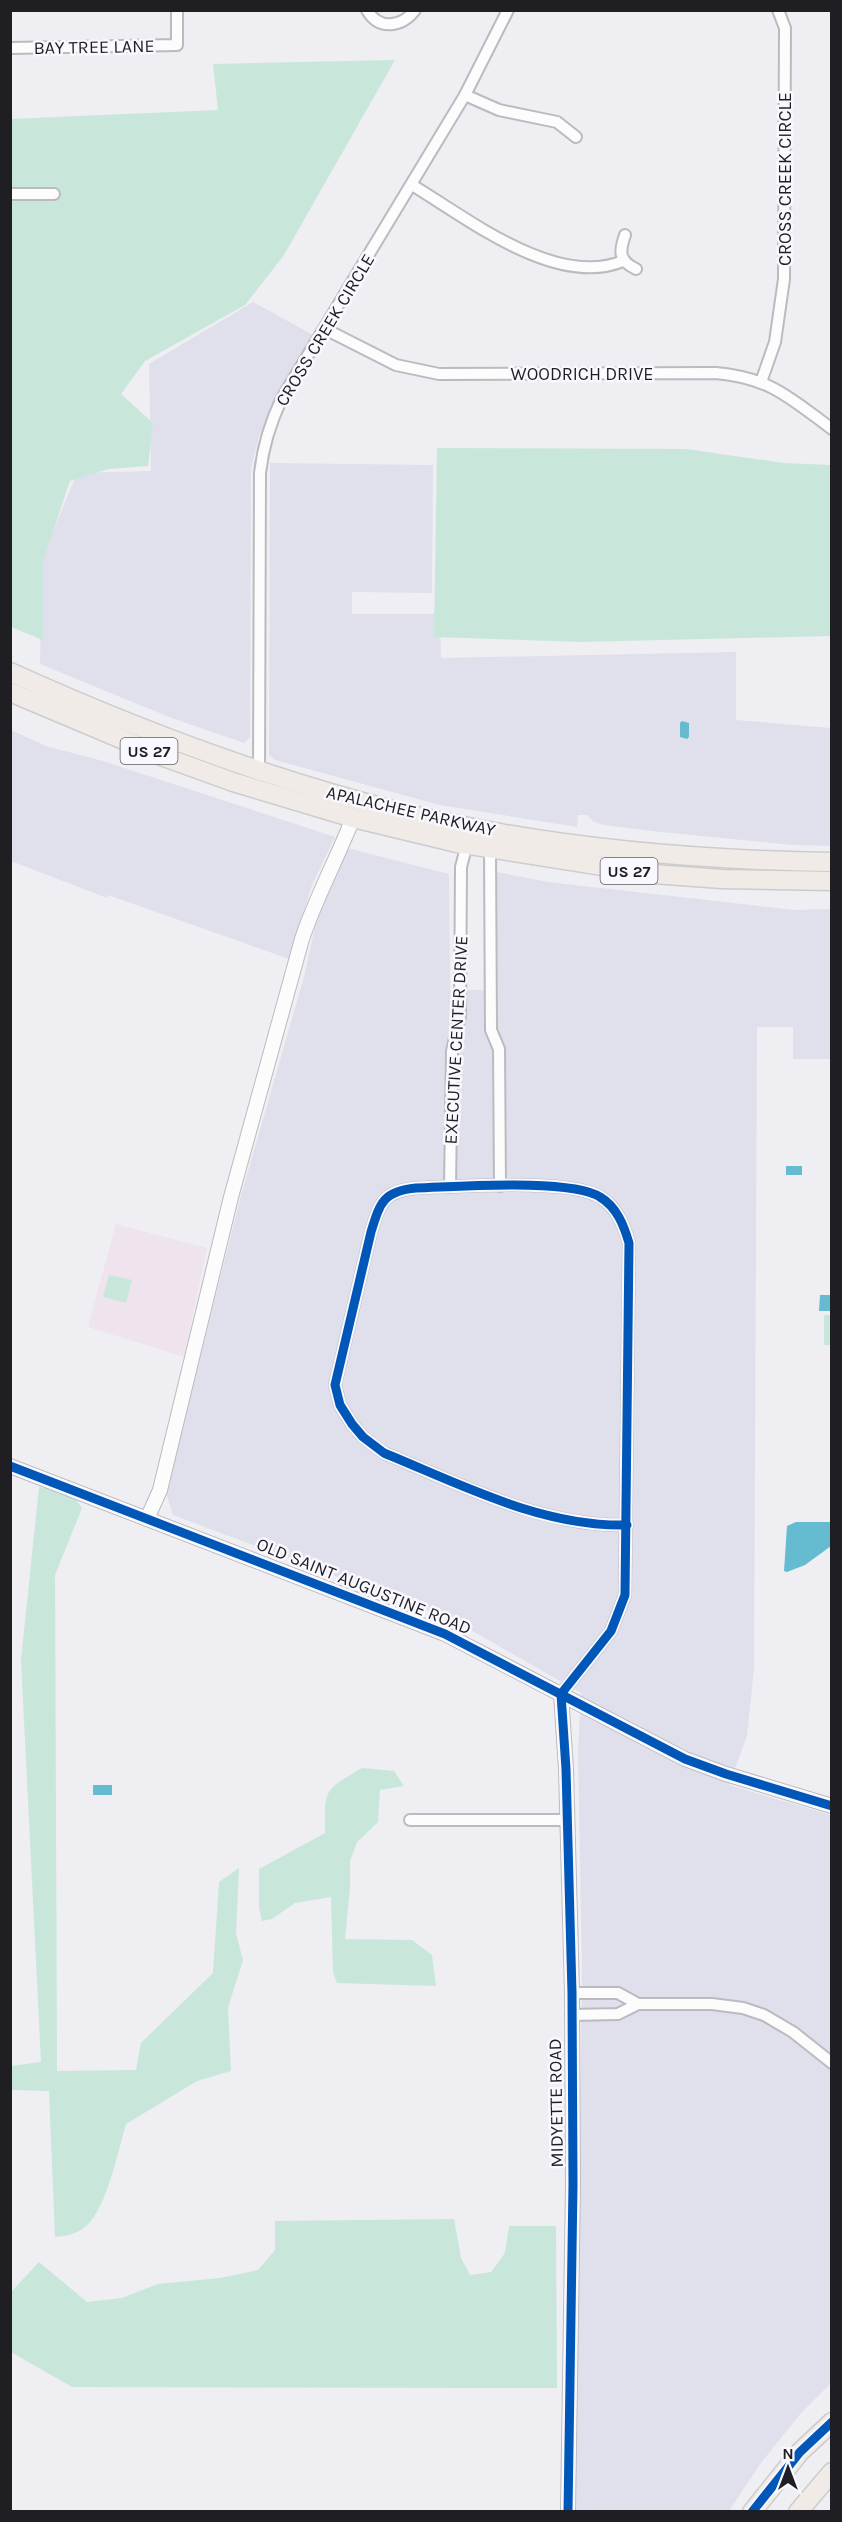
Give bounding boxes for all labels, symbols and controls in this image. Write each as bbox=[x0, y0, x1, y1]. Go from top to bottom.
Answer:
street label: BAY TREE LANE bbox=[33, 35, 155, 59]
street label: CROSS CREEK CIRCLE bbox=[774, 92, 796, 266]
street label: CROSS CREEK CIRCLE bbox=[271, 250, 379, 410]
street label: WOODRICH DRIVE bbox=[511, 363, 653, 385]
road number: US 27 bbox=[120, 738, 178, 764]
street label: APALACHEE PARKWAY bbox=[324, 781, 498, 841]
road number: US 27 bbox=[600, 858, 658, 884]
street label: EXECUTIVE CENTER DRIVE bbox=[440, 935, 472, 1145]
street label: OLD SAINT AUGUSTINE ROAD bbox=[253, 1533, 475, 1639]
street label: MIDYETTE ROAD bbox=[544, 2038, 568, 2168]
north arrow bbox=[758, 2438, 818, 2498]
text: N bbox=[782, 2444, 794, 2463]

